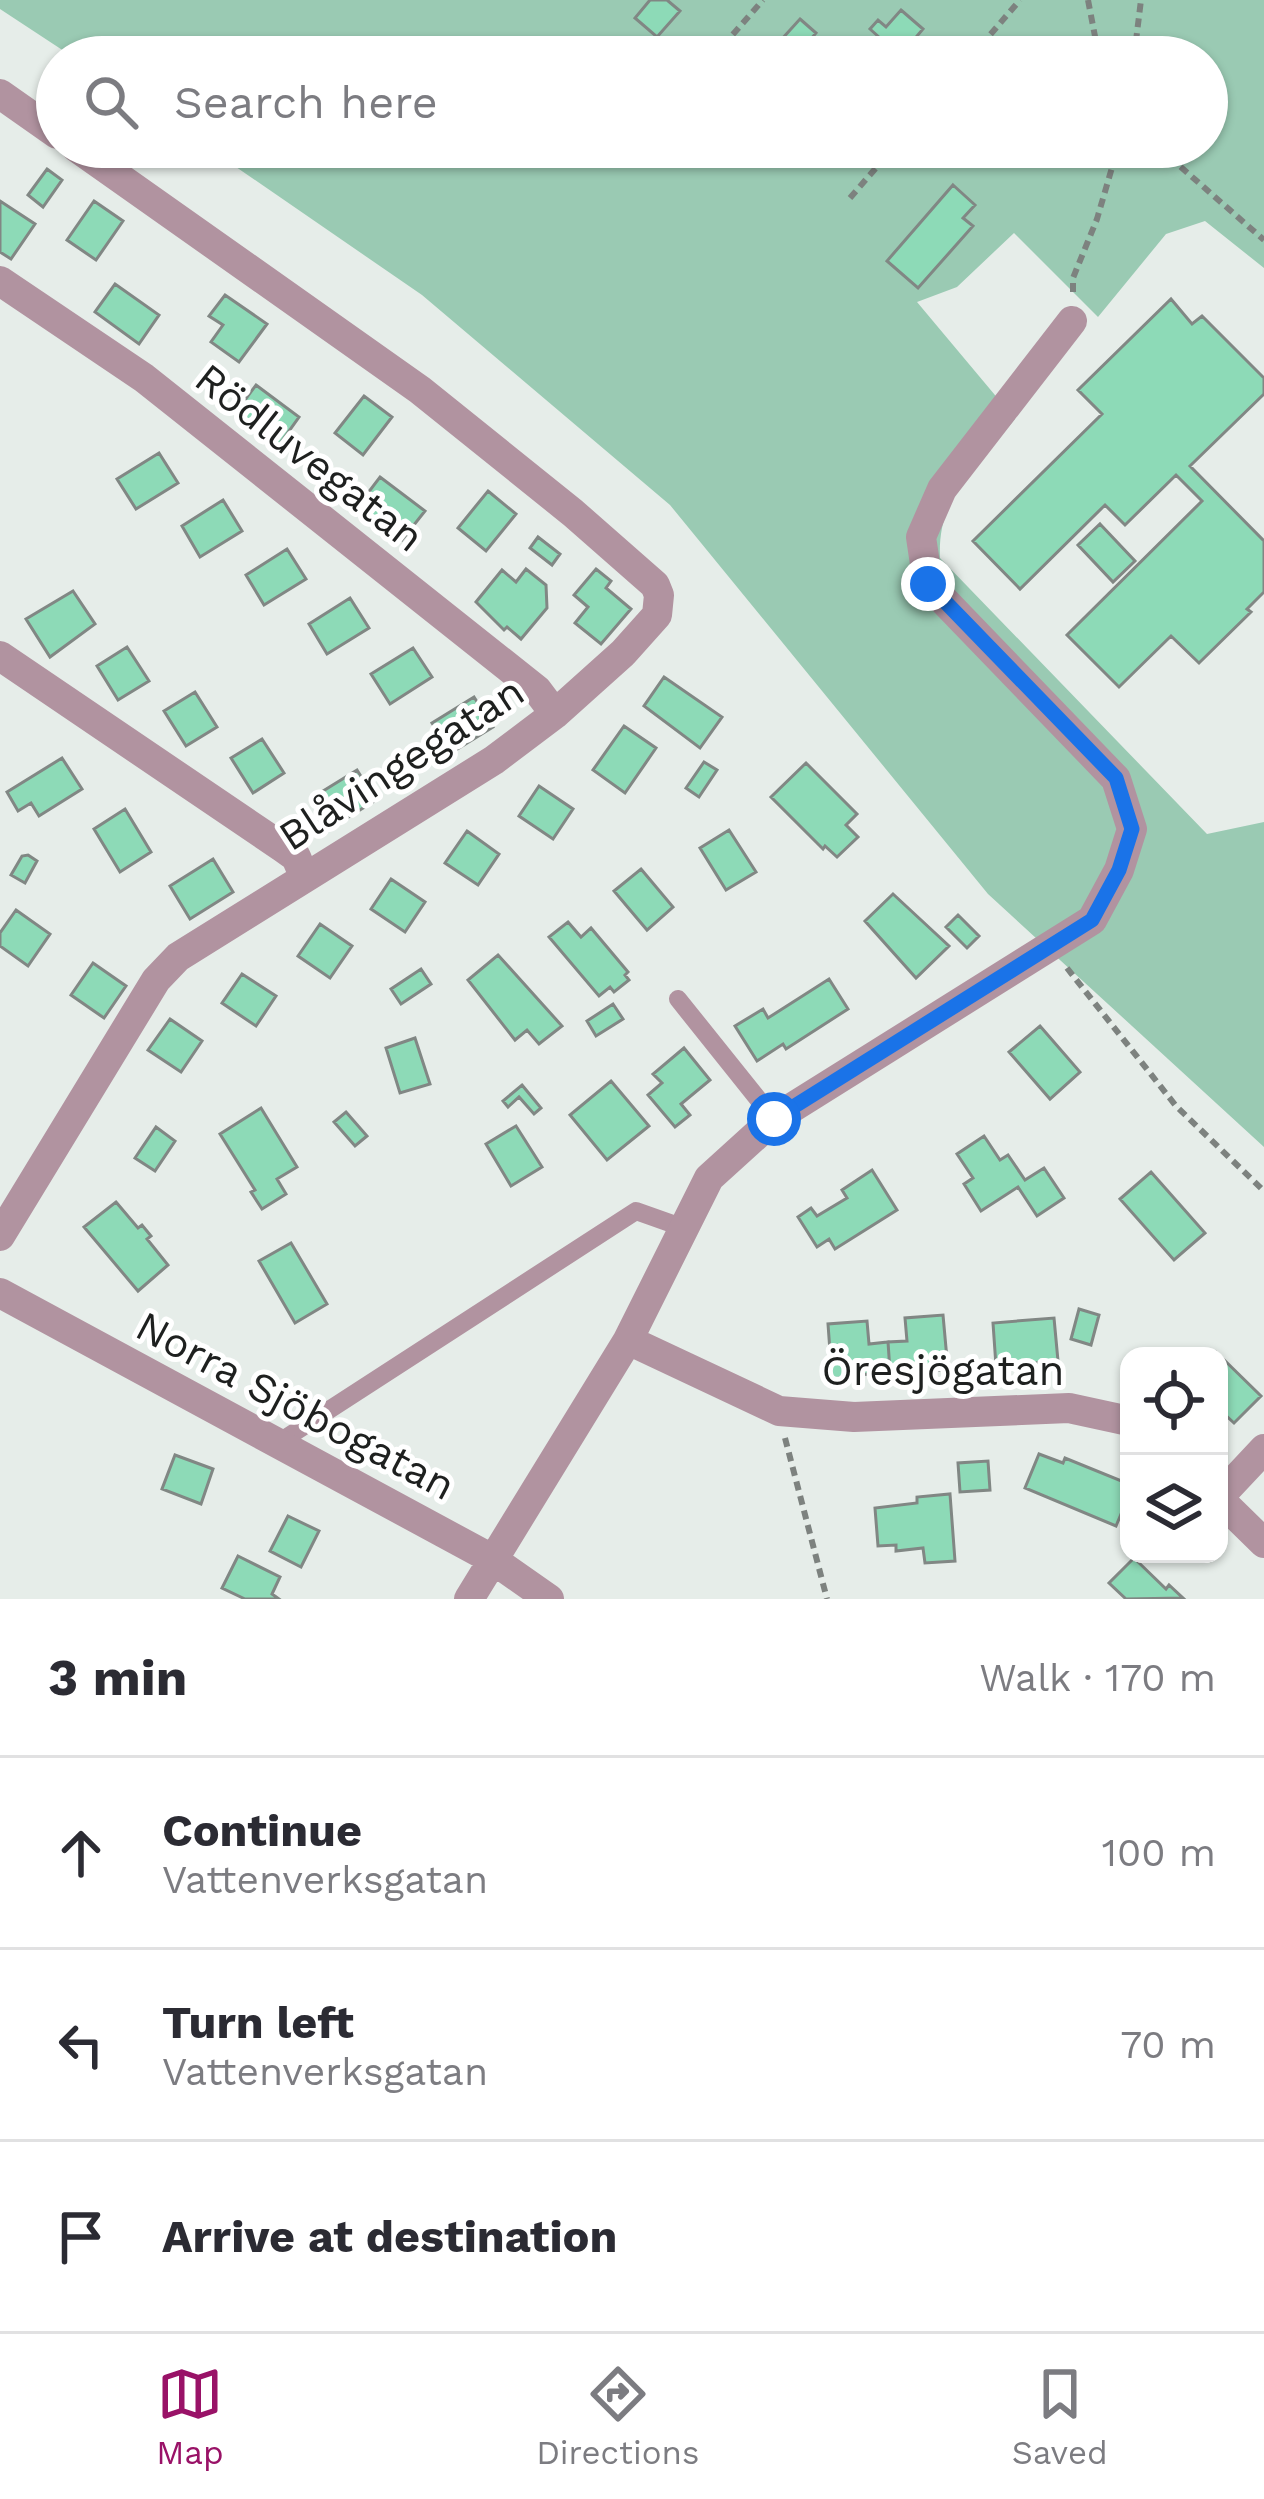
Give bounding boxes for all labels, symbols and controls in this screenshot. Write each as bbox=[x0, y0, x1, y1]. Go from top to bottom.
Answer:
search box bbox=[36, 36, 1228, 168]
icon: search bbox=[78, 69, 144, 135]
text: Search here bbox=[174, 76, 438, 129]
street label: Rödluvegatan bbox=[186, 353, 434, 562]
route end bbox=[901, 557, 955, 611]
street label: Blåvingegatan bbox=[270, 666, 533, 861]
route start bbox=[747, 1092, 801, 1146]
street label: Norra Sjöbogatan bbox=[128, 1301, 463, 1510]
street label: Öresjögatan bbox=[821, 1346, 1065, 1395]
map controls bbox=[1120, 1347, 1228, 1563]
button: locate bbox=[1120, 1347, 1228, 1455]
button: layers bbox=[1120, 1455, 1228, 1563]
text: 3 min bbox=[48, 1648, 187, 1707]
text: Walk · 170 m bbox=[979, 1655, 1216, 1700]
text: Continue bbox=[162, 1804, 362, 1857]
icon: ahead bbox=[48, 1820, 114, 1886]
text: 100 m bbox=[1102, 1830, 1216, 1875]
text: Vattenverksgatan bbox=[162, 1857, 488, 1902]
text: Turn left bbox=[162, 1996, 354, 2049]
icon: left bbox=[48, 2012, 114, 2078]
text: 70 m bbox=[1120, 2022, 1216, 2067]
text: Vattenverksgatan bbox=[162, 2049, 488, 2094]
icon: arrive bbox=[48, 2204, 114, 2270]
text: Arrive at destination bbox=[162, 2210, 617, 2263]
tab: Map bbox=[156, 2361, 224, 2472]
tab: Directions bbox=[536, 2361, 699, 2472]
tab: Saved bbox=[1012, 2361, 1108, 2472]

